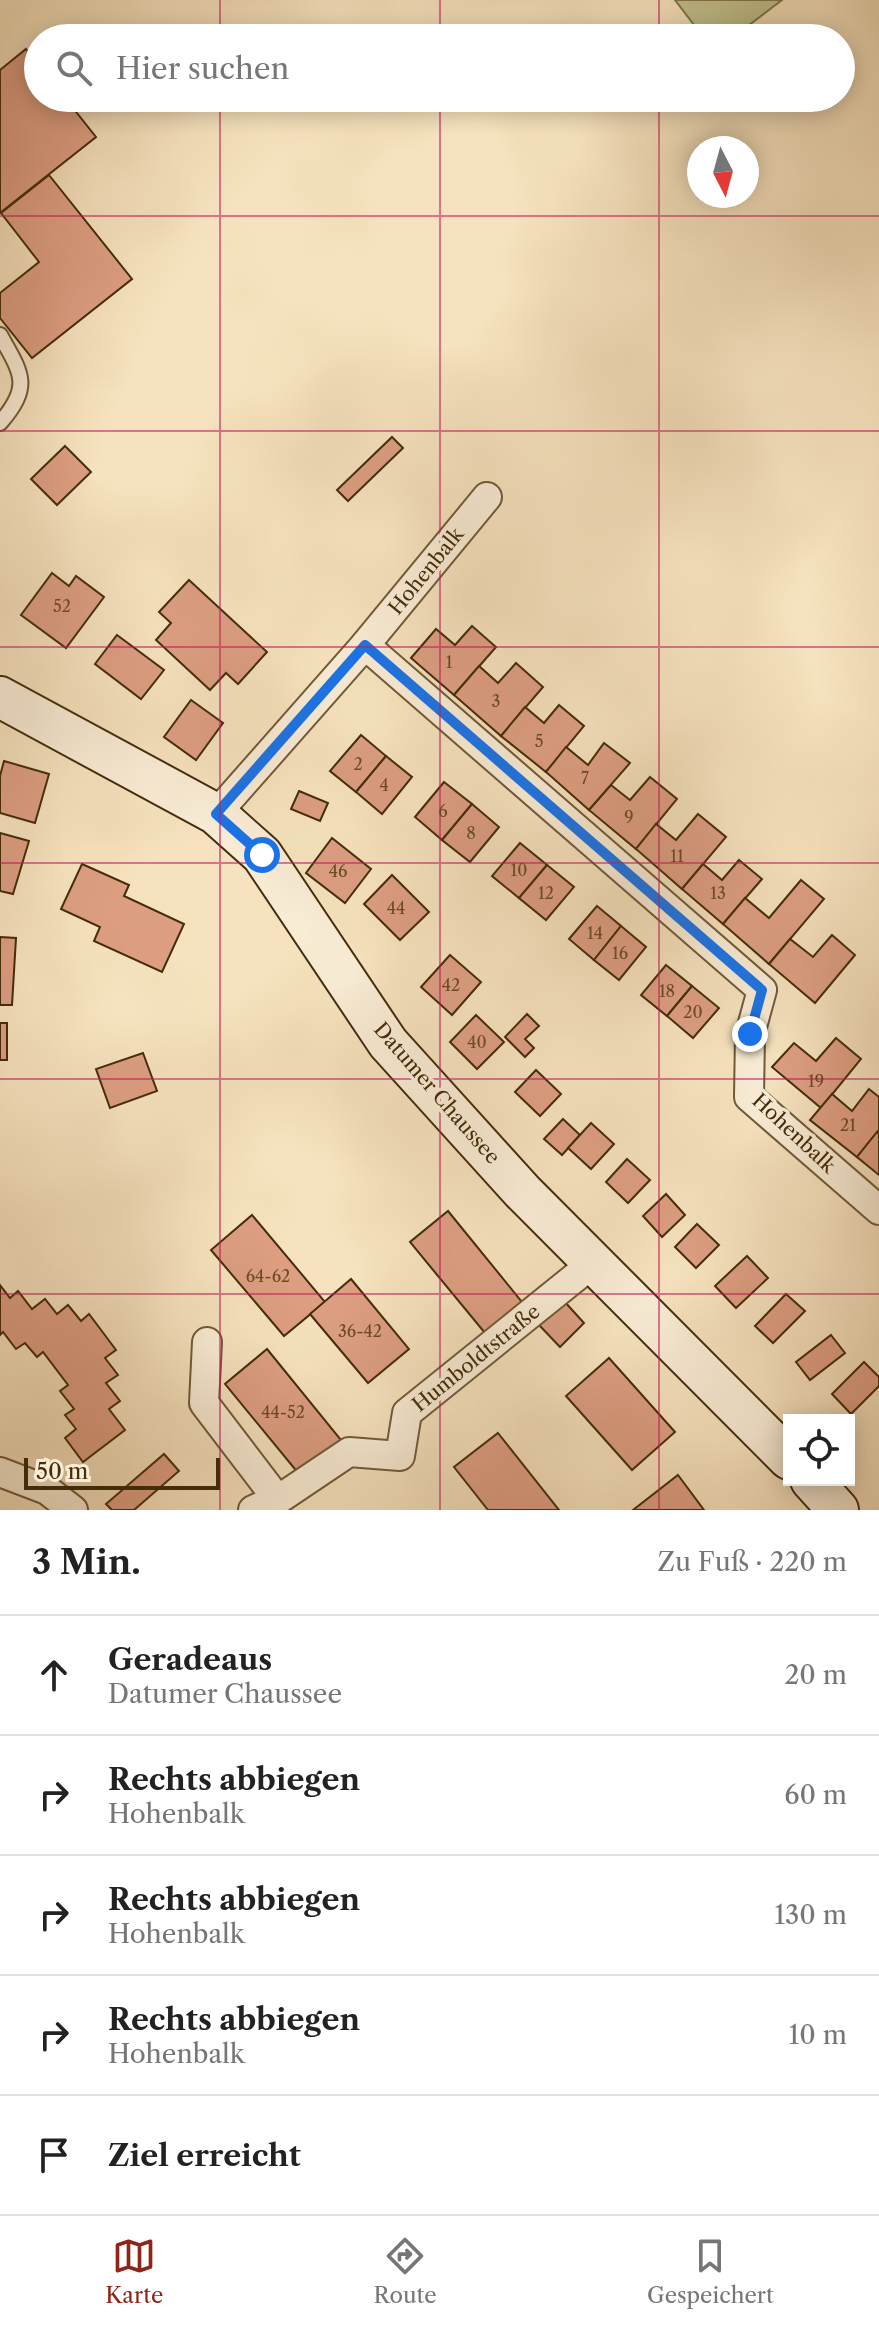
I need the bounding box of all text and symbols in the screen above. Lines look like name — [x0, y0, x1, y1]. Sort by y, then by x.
search box — [24, 24, 855, 112]
icon: search — [52, 46, 96, 90]
text: Hier suchen — [116, 50, 289, 87]
north arrow — [687, 136, 759, 208]
street label: Hohenbalk — [384, 521, 469, 619]
house number: 52 — [53, 596, 71, 616]
house number: 1 — [446, 652, 453, 672]
house number: 3 — [492, 691, 500, 711]
house number: 5 — [535, 731, 543, 751]
house number: 2 — [353, 754, 363, 774]
house number: 7 — [581, 768, 589, 788]
house number: 4 — [379, 775, 389, 795]
house number: 6 — [438, 801, 448, 821]
house number: 9 — [624, 807, 634, 827]
house number: 8 — [466, 823, 476, 843]
route start — [244, 837, 280, 873]
house number: 11 — [670, 846, 684, 866]
house number: 10 — [511, 860, 527, 880]
house number: 46 — [329, 861, 347, 881]
house number: 12 — [538, 883, 554, 903]
house number: 13 — [710, 883, 726, 903]
house number: 44 — [387, 898, 405, 918]
house number: 14 — [587, 923, 603, 943]
house number: 16 — [612, 943, 628, 963]
house number: 42 — [442, 975, 460, 995]
house number: 18 — [659, 981, 675, 1001]
house number: 20 — [683, 1002, 703, 1022]
route end — [732, 1016, 768, 1052]
street label: Datumer Chaussee — [369, 1017, 505, 1169]
house number: 40 — [467, 1032, 487, 1052]
house number: 19 — [808, 1071, 824, 1091]
street label: Hohenbalk — [747, 1088, 842, 1179]
house number: 21 — [840, 1115, 856, 1135]
house number: 64-62 — [246, 1266, 290, 1286]
street label: Humboldtstraße — [407, 1299, 545, 1417]
house number: 36-42 — [338, 1321, 382, 1341]
house number: 44-52 — [261, 1402, 305, 1422]
map controls — [783, 1414, 855, 1486]
button: locate — [783, 1414, 855, 1486]
scale bar — [24, 1454, 220, 1490]
text: 50 m — [36, 1458, 88, 1485]
text: 3 Min. — [32, 1541, 141, 1583]
text: Zu Fuß · 220 m — [658, 1546, 847, 1578]
text: Geradeaus — [108, 1641, 272, 1678]
icon: ahead — [32, 1653, 76, 1697]
text: 20 m — [784, 1659, 847, 1691]
text: Datumer Chaussee — [108, 1678, 342, 1710]
text: Rechts abbiegen — [108, 1761, 360, 1798]
icon: right — [32, 1773, 76, 1817]
text: 60 m — [784, 1779, 847, 1811]
text: Hohenbalk — [108, 1798, 245, 1830]
text: Rechts abbiegen — [108, 1881, 360, 1918]
icon: right — [32, 1893, 76, 1937]
text: 130 m — [774, 1899, 847, 1931]
text: Hohenbalk — [108, 1918, 245, 1950]
text: Rechts abbiegen — [108, 2001, 360, 2038]
icon: right — [32, 2013, 76, 2057]
text: 10 m — [788, 2019, 847, 2051]
text: Hohenbalk — [108, 2038, 245, 2070]
icon: arrive — [32, 2133, 76, 2177]
text: Ziel erreicht — [108, 2137, 301, 2174]
tab: Karte — [105, 2234, 163, 2309]
tab: Route — [374, 2234, 437, 2309]
tab: Gespeichert — [647, 2234, 774, 2309]

